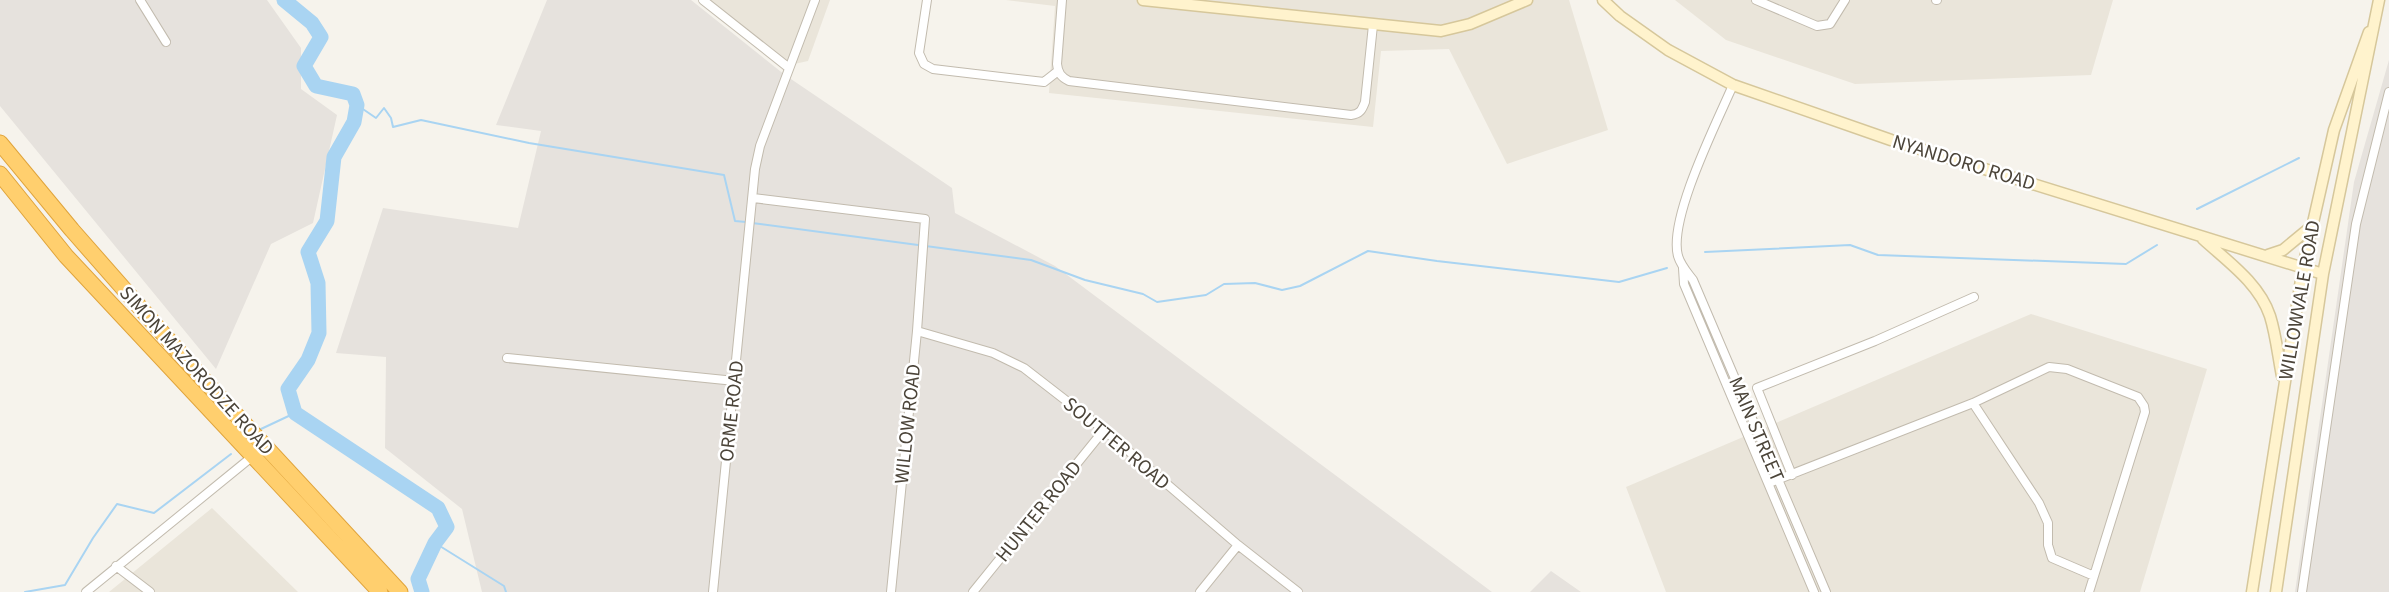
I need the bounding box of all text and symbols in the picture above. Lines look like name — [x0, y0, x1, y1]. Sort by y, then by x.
street label: NYANDORO ROAD — [1889, 128, 2039, 198]
street label: WILLOWVALE ROAD — [2272, 218, 2328, 382]
street label: SIMON MAZORODZE ROAD — [113, 280, 280, 461]
street label: ORME ROAD — [713, 359, 751, 463]
street label: WILLOW ROAD — [888, 363, 928, 485]
street label: MAIN STREET — [1721, 372, 1791, 487]
street label: SOUTTER ROAD — [1057, 391, 1176, 497]
street label: HUNTER ROAD — [989, 455, 1088, 568]

